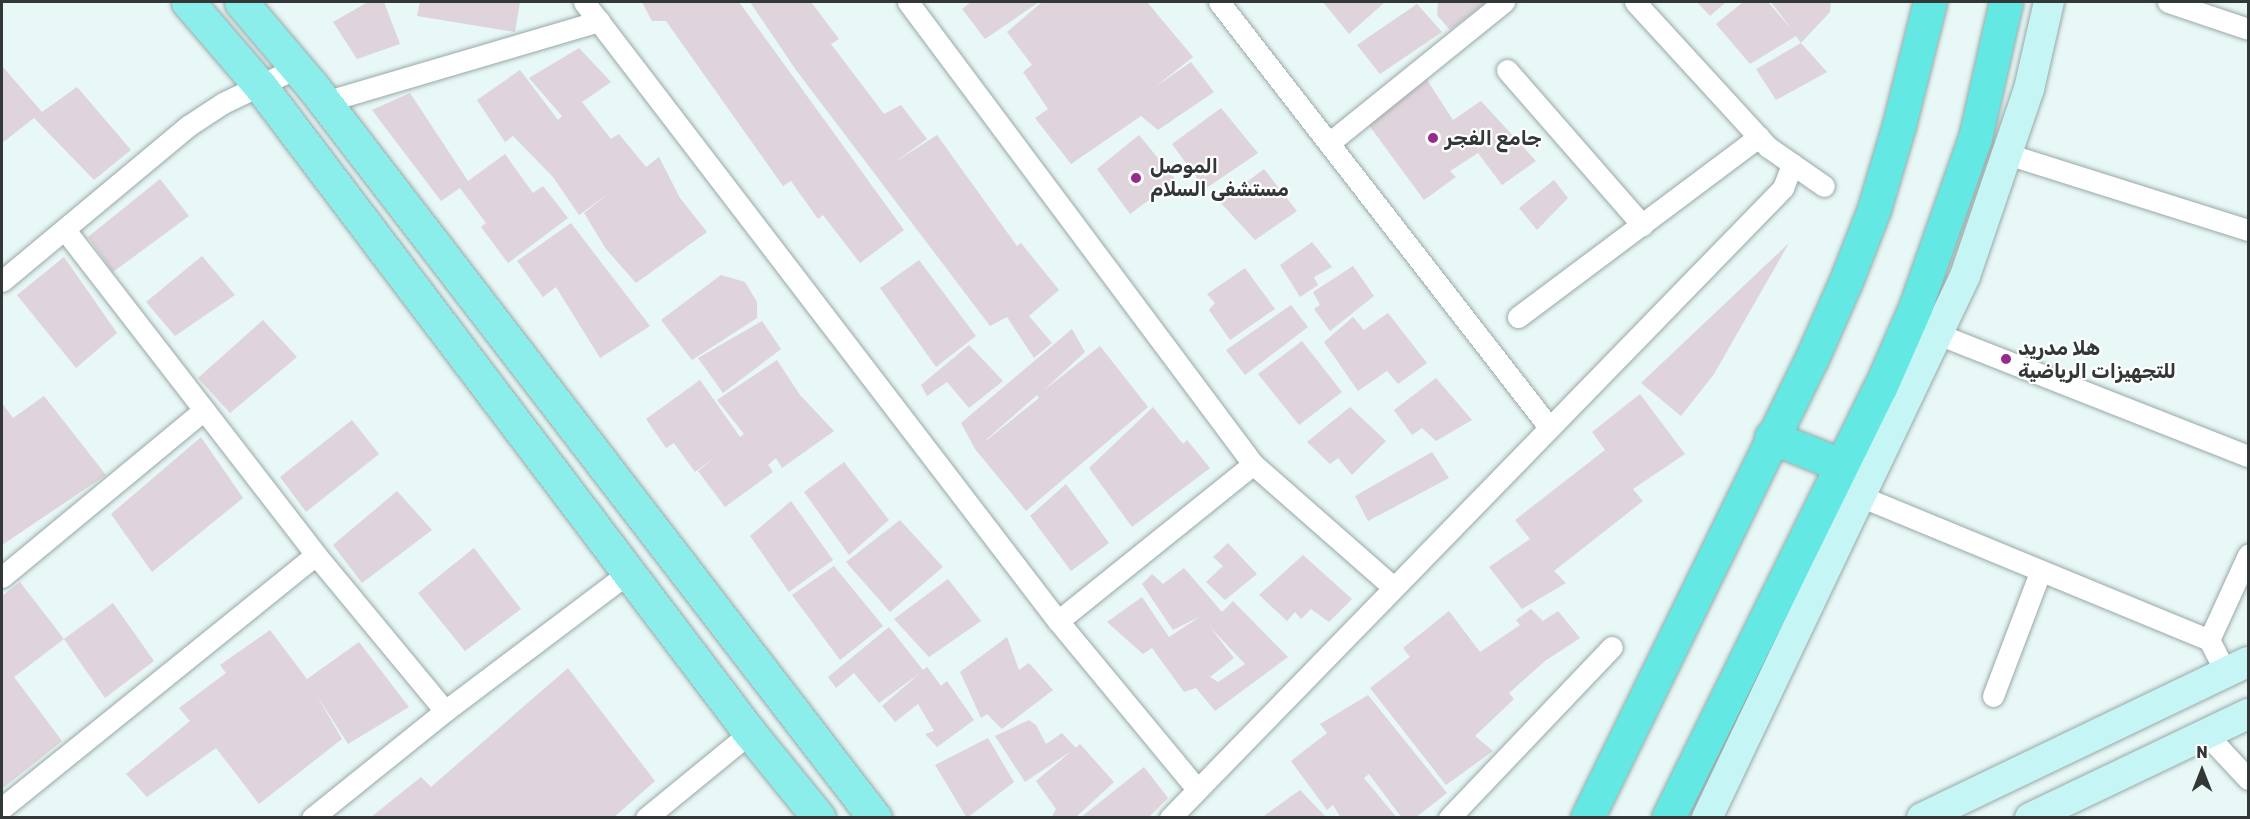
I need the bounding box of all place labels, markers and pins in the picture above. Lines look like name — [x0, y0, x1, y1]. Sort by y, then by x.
place label: جامع الفجر — [1445, 126, 1542, 150]
marker: جامع الفجر — [1426, 131, 1440, 145]
place label: الموصل مستشفى السلام — [1150, 154, 1289, 201]
marker: الموصل مستشفى السلام — [1127, 169, 1145, 187]
place label: هلا مدريد للتجهيزات الرياضية — [2018, 336, 2176, 383]
marker: هلا مدريد للتجهيزات الرياضية — [1999, 352, 2013, 366]

